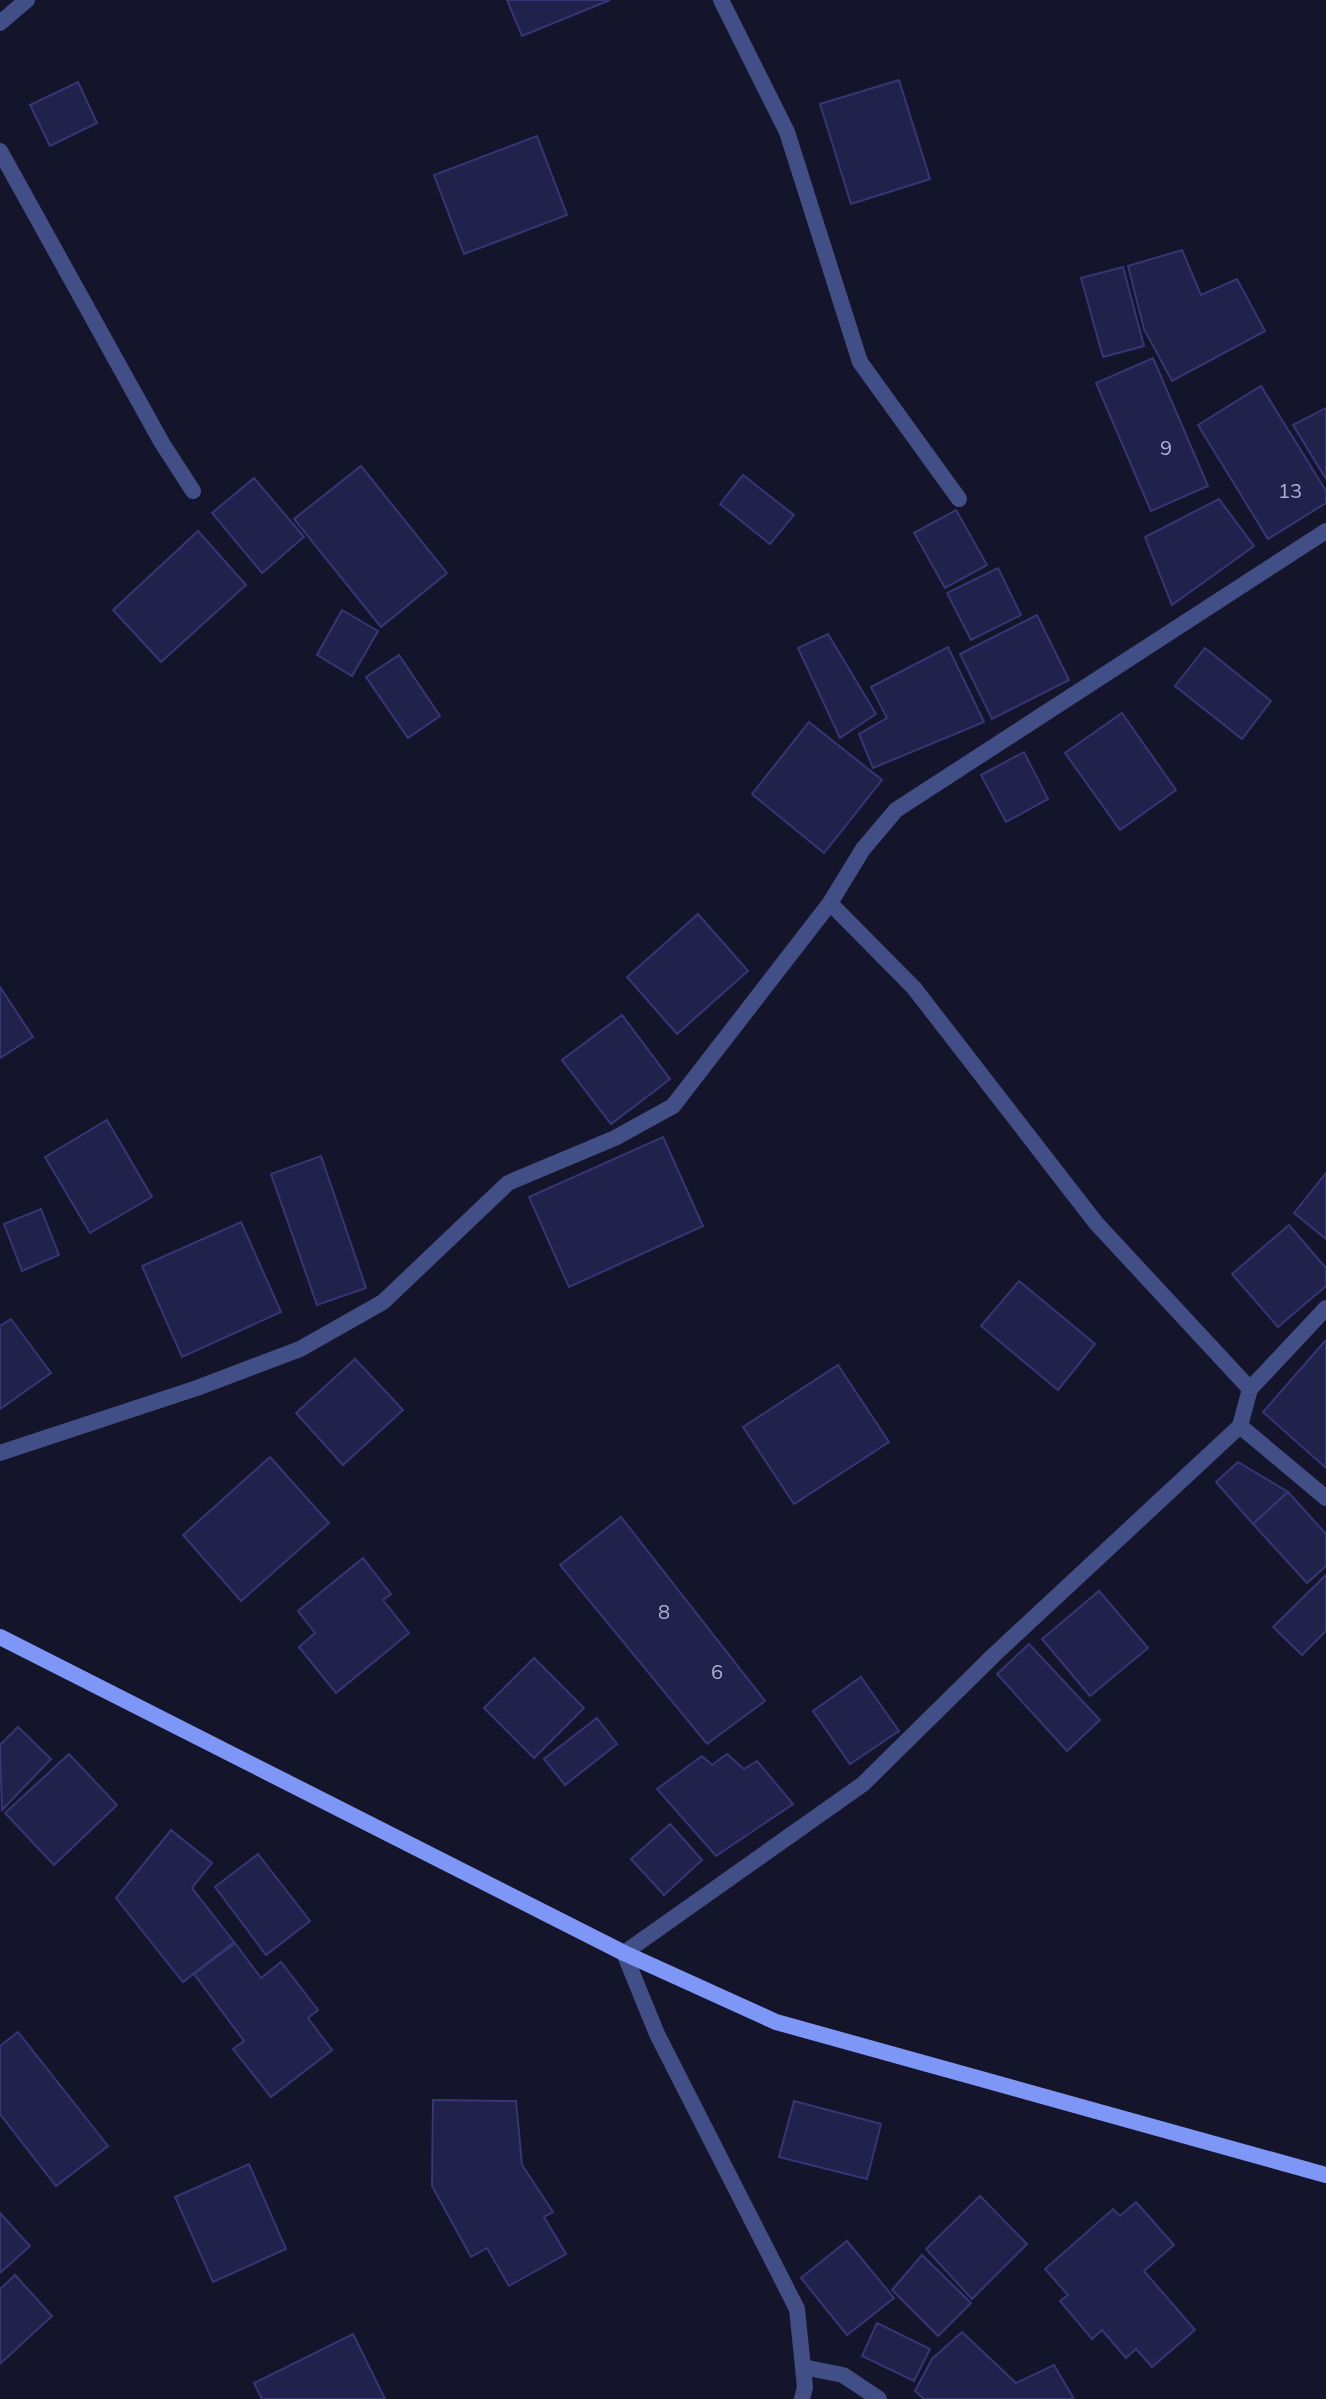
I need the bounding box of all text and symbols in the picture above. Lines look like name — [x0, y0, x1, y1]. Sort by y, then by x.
house number: 9 — [1160, 435, 1172, 460]
house number: 13 — [1278, 478, 1302, 503]
house number: 8 — [658, 1599, 670, 1624]
house number: 6 — [711, 1659, 723, 1684]

